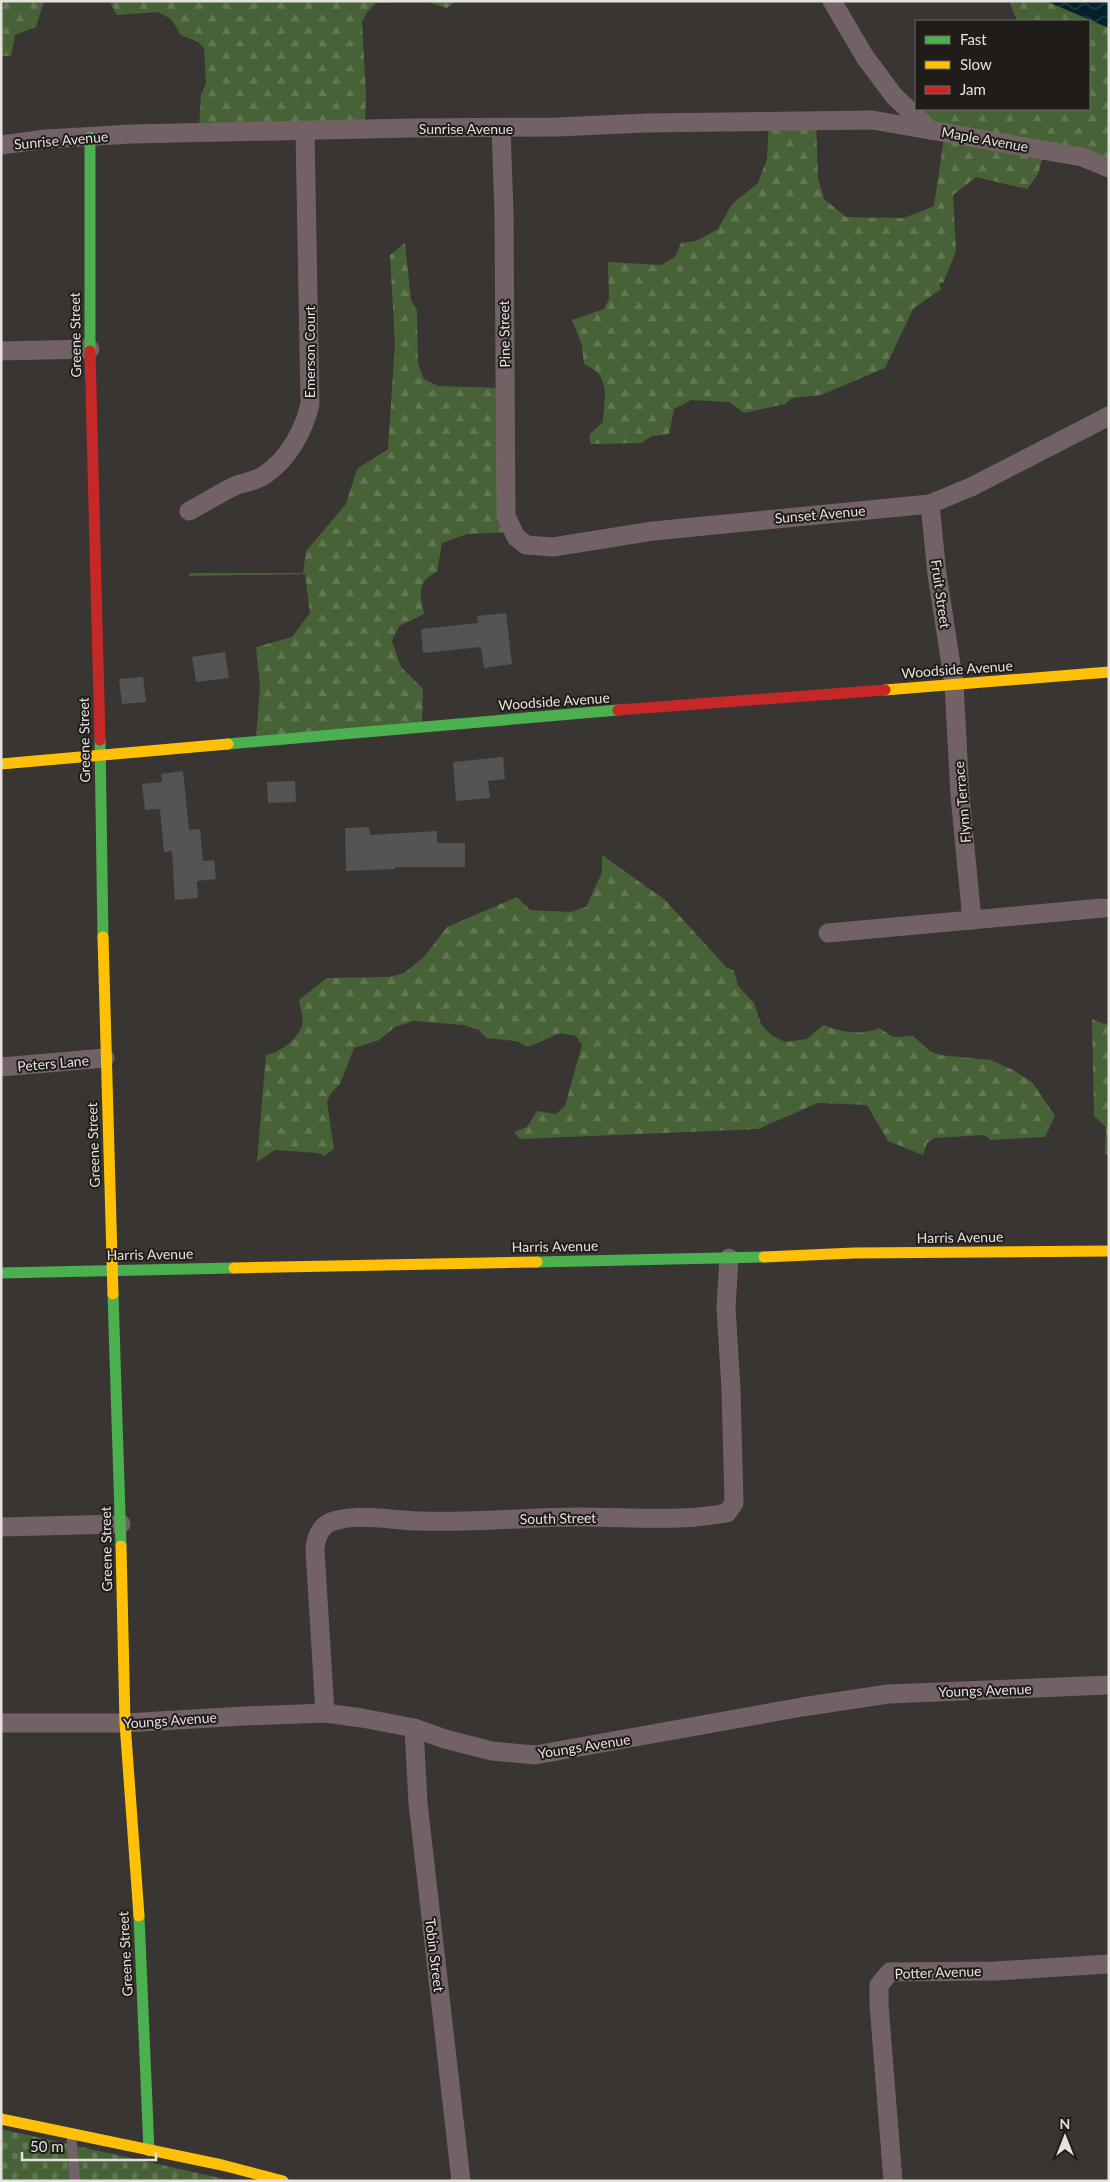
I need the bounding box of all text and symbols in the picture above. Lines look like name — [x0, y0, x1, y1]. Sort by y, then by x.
legend — [915, 20, 1090, 110]
text: Fast — [960, 30, 987, 48]
text: Slow — [960, 55, 992, 73]
text: Jam — [960, 80, 986, 98]
street label: Sunrise Avenue — [419, 120, 513, 137]
street label: Maple Avenue — [940, 123, 1030, 155]
street label: Sunrise Avenue — [13, 127, 109, 153]
street label: Greene Street — [66, 292, 84, 378]
street label: Pine Street — [495, 300, 513, 368]
street label: Emerson Court — [301, 306, 318, 398]
street label: Sunset Avenue — [774, 502, 866, 526]
street label: Fruit Street — [928, 559, 954, 629]
street label: Woodside Avenue — [901, 657, 1013, 681]
street label: Woodside Avenue — [498, 689, 610, 713]
street label: Greene Street — [75, 697, 93, 783]
street label: Flynn Terrace — [950, 760, 974, 844]
street label: Peters Lane — [16, 1051, 90, 1075]
street label: Greene Street — [83, 1102, 103, 1188]
street label: Harris Avenue — [917, 1228, 1003, 1246]
street label: Harris Avenue — [512, 1237, 598, 1255]
street label: Harris Avenue — [107, 1245, 193, 1263]
street label: Greene Street — [97, 1506, 115, 1592]
street label: South Street — [520, 1509, 596, 1527]
street label: Youngs Avenue — [938, 1680, 1032, 1700]
street label: Youngs Avenue — [123, 1708, 217, 1732]
street label: Youngs Avenue — [536, 1730, 632, 1762]
street label: Greene Street — [114, 1911, 136, 1997]
street label: Tobin Street — [422, 1917, 448, 1993]
street label: Potter Avenue — [894, 1962, 982, 1982]
north arrow — [1040, 2112, 1090, 2162]
text: N — [1060, 2115, 1070, 2132]
scale bar — [22, 2130, 156, 2162]
text: 50 m — [30, 2137, 64, 2155]

